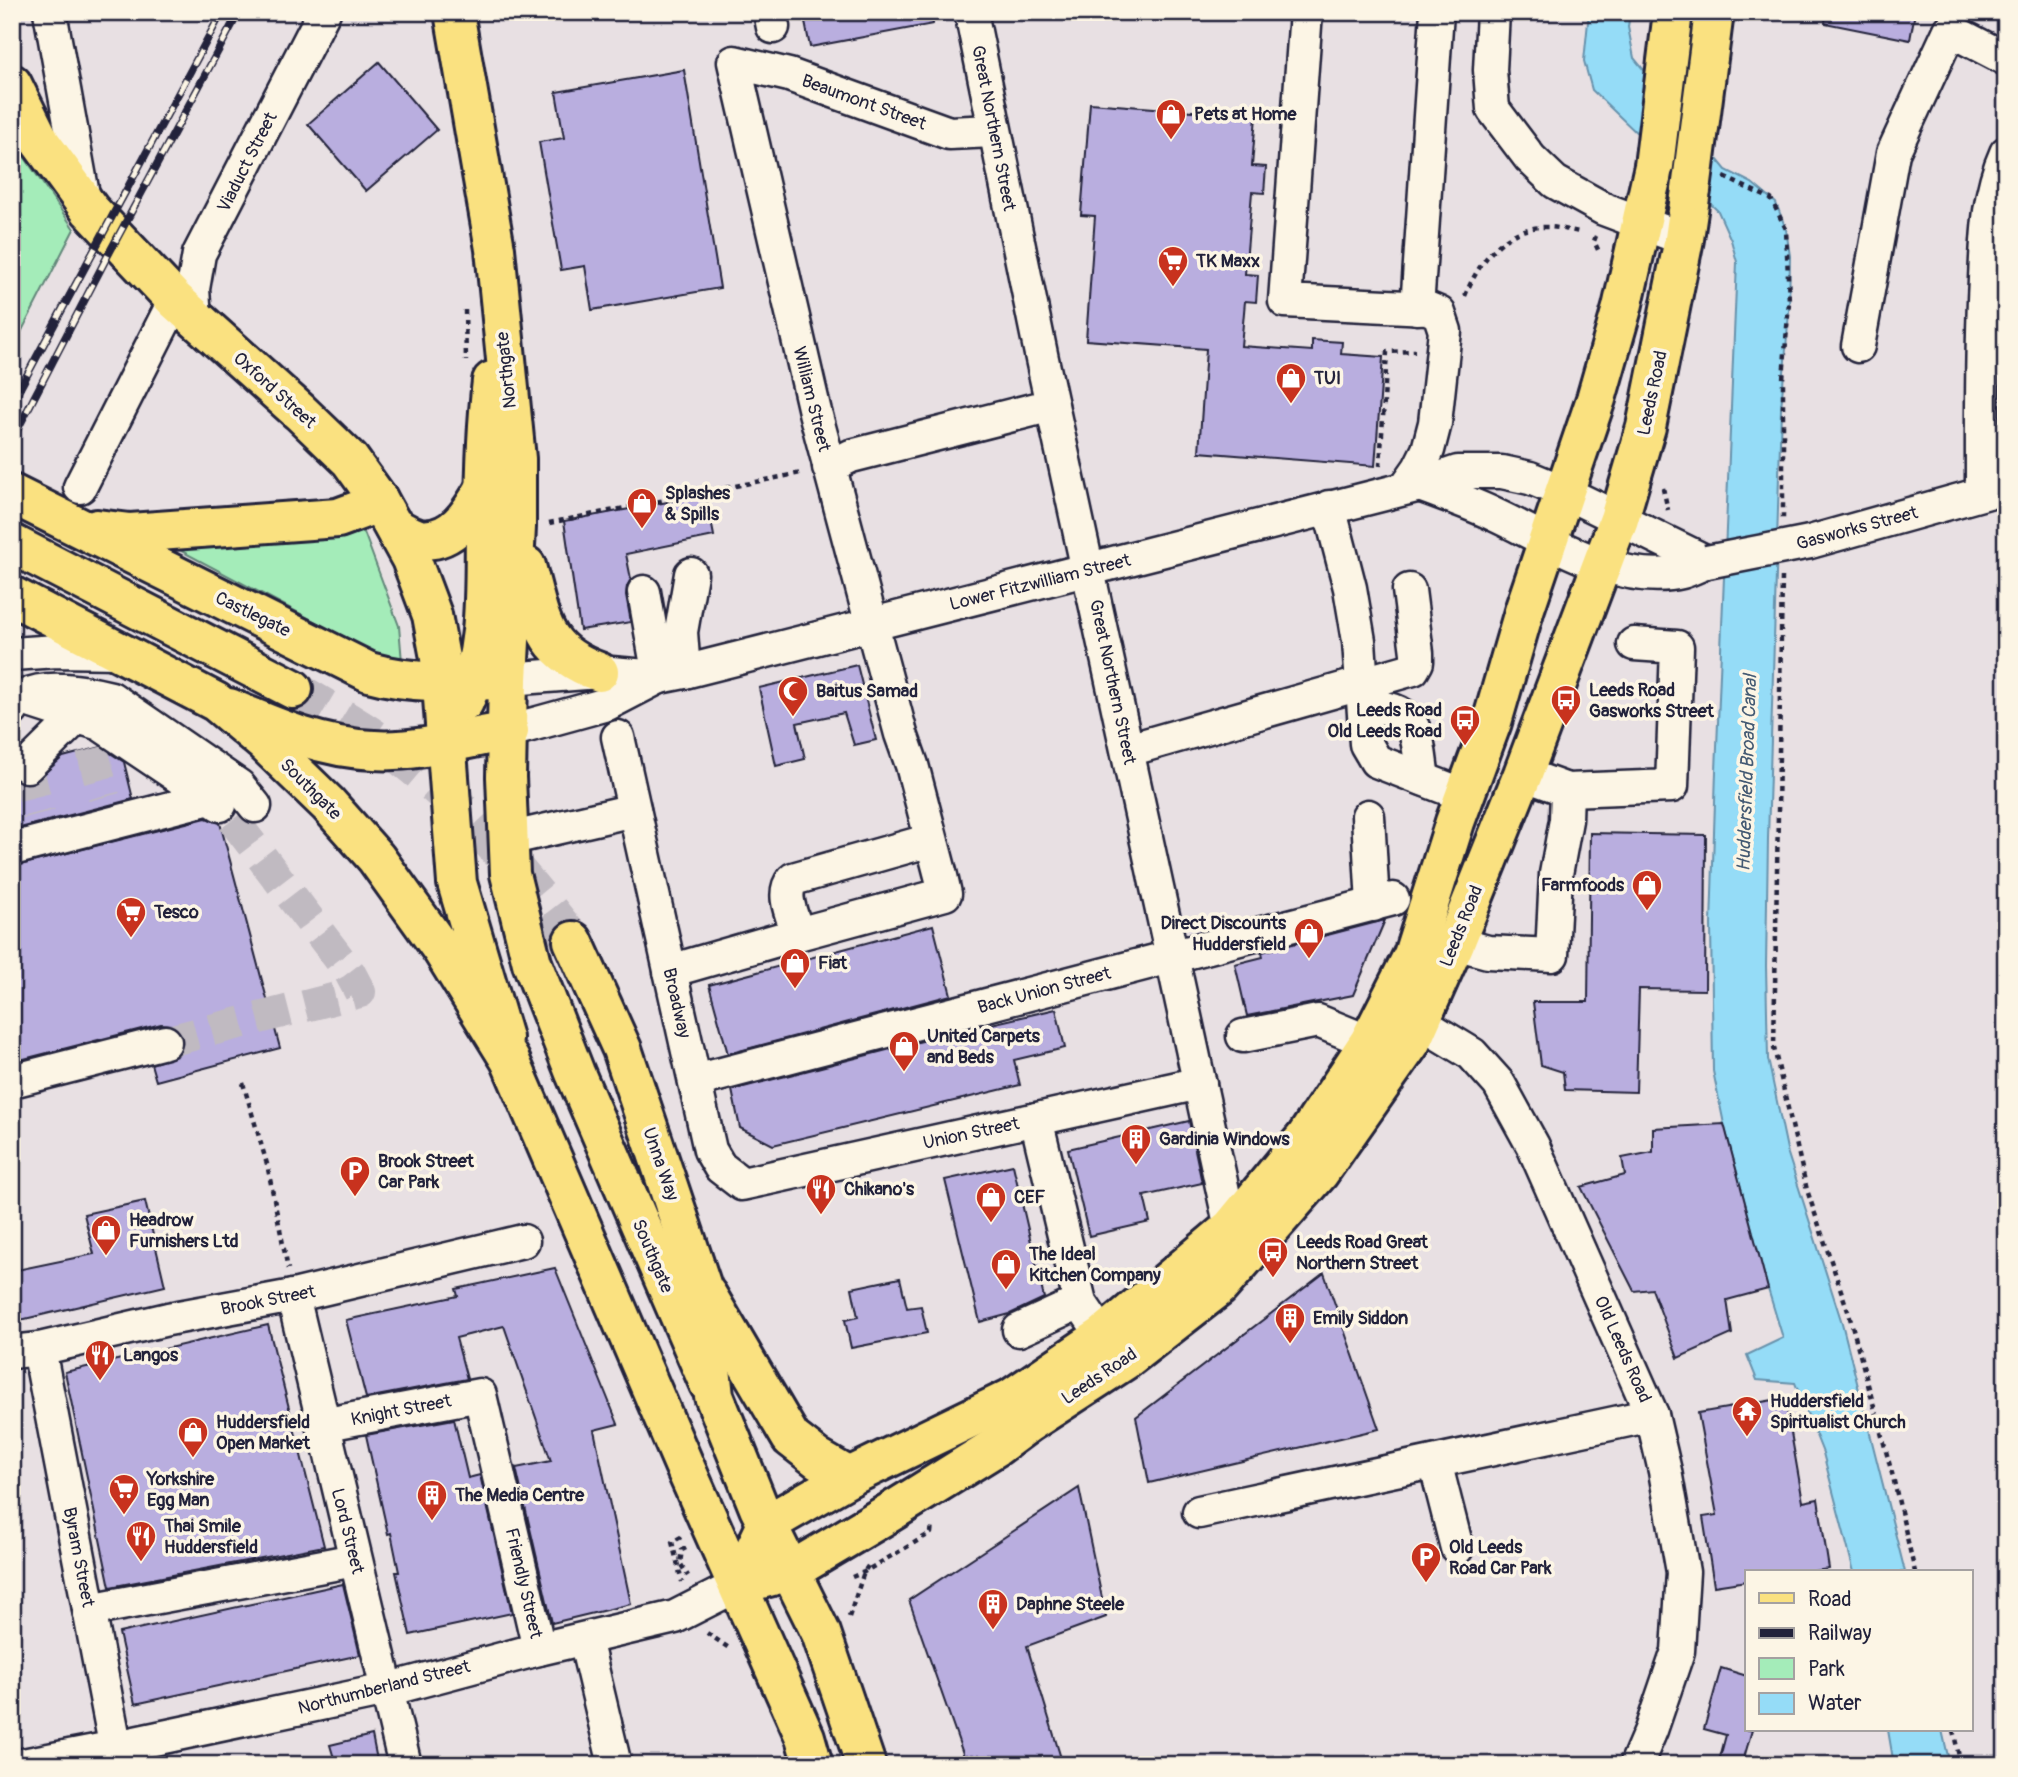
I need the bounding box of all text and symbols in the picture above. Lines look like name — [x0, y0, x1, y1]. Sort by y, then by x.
street label: Great Northern Street — [966, 43, 1021, 213]
street label: Beaumont Street — [798, 69, 930, 136]
shop icon: Pets at Home — [1154, 97, 1188, 141]
place label: Pets at Home — [1194, 103, 1298, 126]
street label: Viaduct Street — [212, 108, 283, 216]
supermarket icon: TK Maxx — [1156, 244, 1190, 288]
place label: TK Maxx — [1195, 250, 1260, 273]
street label: Northgate — [491, 330, 522, 409]
street label: William Street — [787, 344, 836, 455]
street label: Oxford Street — [228, 347, 322, 434]
street label: Leeds Road — [1632, 349, 1673, 438]
shop icon: TUI — [1274, 361, 1308, 405]
place label: TUI — [1313, 367, 1341, 390]
place label: Splashes & Spills — [665, 482, 731, 526]
shop icon: Splashes & Spills — [625, 486, 659, 530]
street label: Gasworks Street — [1794, 501, 1921, 556]
street label: Lower Fitzwilliam Street — [947, 549, 1134, 616]
street label: Castlegate — [211, 586, 294, 643]
street label: Great Northern Street — [1084, 598, 1141, 767]
water label: Huddersfield Broad Canal — [1732, 672, 1763, 872]
mosque icon: Baitus Samad — [776, 674, 810, 718]
place label: Leeds Road Gasworks Street — [1589, 679, 1715, 723]
place label: Baitus Samad — [816, 680, 918, 703]
bus stop icon: Leeds Road Gasworks Street — [1549, 683, 1583, 727]
place label: Leeds Road Old Leeds Road — [1328, 699, 1442, 743]
bus stop icon: Leeds Road Old Leeds Road — [1448, 703, 1482, 747]
street label: Southgate — [275, 754, 346, 825]
shop icon: Farmfoods — [1630, 868, 1664, 912]
place label: Farmfoods — [1541, 874, 1625, 897]
street label: Leeds Road — [1435, 882, 1488, 970]
supermarket icon: Tesco — [114, 895, 148, 939]
place label: Tesco — [153, 901, 199, 924]
place label: Direct Discounts Huddersfield — [1161, 912, 1287, 956]
shop icon: Direct Discounts Huddersfield — [1292, 916, 1326, 960]
shop icon: Fiat — [778, 946, 812, 990]
place label: Fiat — [818, 952, 848, 975]
street label: Back Union Street — [975, 961, 1114, 1019]
street label: Broadway — [657, 966, 696, 1041]
place label: United Carpets and Beds — [927, 1025, 1041, 1069]
shop icon: United Carpets and Beds — [887, 1029, 921, 1073]
street label: Union Street — [921, 1112, 1022, 1155]
building icon: Gardinia Windows — [1119, 1122, 1153, 1166]
street label: Unna Way — [637, 1124, 684, 1204]
place label: Gardinia Windows — [1159, 1128, 1291, 1151]
place label: Brook Street Car Park — [378, 1150, 475, 1194]
parking icon: Brook Street Car Park — [338, 1154, 372, 1198]
restaurant icon: Chikano's — [804, 1172, 838, 1216]
place label: Chikano's — [844, 1178, 915, 1201]
shop icon: CEF — [974, 1180, 1008, 1224]
place label: CEF — [1014, 1186, 1045, 1209]
place label: Headrow Furnishers Ltd — [129, 1209, 239, 1253]
shop icon: Headrow Furnishers Ltd — [89, 1213, 123, 1257]
street label: Southgate — [627, 1216, 678, 1297]
place label: Leeds Road Great Northern Street — [1296, 1231, 1429, 1275]
bus stop icon: Leeds Road Great Northern Street — [1256, 1235, 1290, 1279]
place label: The Ideal Kitchen Company — [1028, 1243, 1161, 1287]
shop icon: The Ideal Kitchen Company — [989, 1247, 1023, 1291]
street label: Brook Street — [219, 1280, 318, 1321]
street label: Old Leeds Road — [1589, 1292, 1656, 1406]
building icon: Emily Siddon — [1273, 1301, 1307, 1345]
place label: Emily Siddon — [1313, 1307, 1408, 1330]
restaurant icon: Langos — [83, 1338, 117, 1382]
street label: Leeds Road — [1057, 1343, 1141, 1410]
place label: Langos — [123, 1344, 179, 1367]
street label: Knight Street — [349, 1389, 454, 1432]
place label: Huddersfield Spiritualist Church — [1770, 1390, 1906, 1434]
temple icon: Huddersfield Spiritualist Church — [1730, 1394, 1764, 1438]
place label: Huddersfield Open Market — [216, 1411, 311, 1455]
shop icon: Huddersfield Open Market — [176, 1415, 210, 1459]
place label: Yorkshire Egg Man — [146, 1468, 215, 1512]
supermarket icon: Yorkshire Egg Man — [107, 1472, 141, 1516]
building icon: The Media Centre — [415, 1478, 449, 1522]
place label: The Media Centre — [454, 1484, 585, 1507]
street label: Lord Street — [326, 1486, 369, 1577]
street label: Byram Street — [58, 1505, 100, 1610]
place label: Thai Smile Huddersfield — [163, 1515, 258, 1559]
restaurant icon: Thai Smile Huddersfield — [124, 1519, 158, 1563]
street label: Friendly Street — [500, 1526, 548, 1641]
place label: Old Leeds Road Car Park — [1449, 1536, 1552, 1580]
parking icon: Old Leeds Road Car Park — [1409, 1540, 1443, 1584]
legend — [1745, 1570, 1972, 1732]
text: Road — [1808, 1586, 1852, 1613]
building icon: Daphne Steele — [976, 1587, 1010, 1631]
place label: Daphne Steele — [1016, 1593, 1125, 1616]
text: Railway — [1808, 1620, 1872, 1647]
street label: Northumberland Street — [296, 1655, 473, 1720]
text: Park — [1808, 1656, 1845, 1683]
text: Water — [1808, 1690, 1862, 1717]

